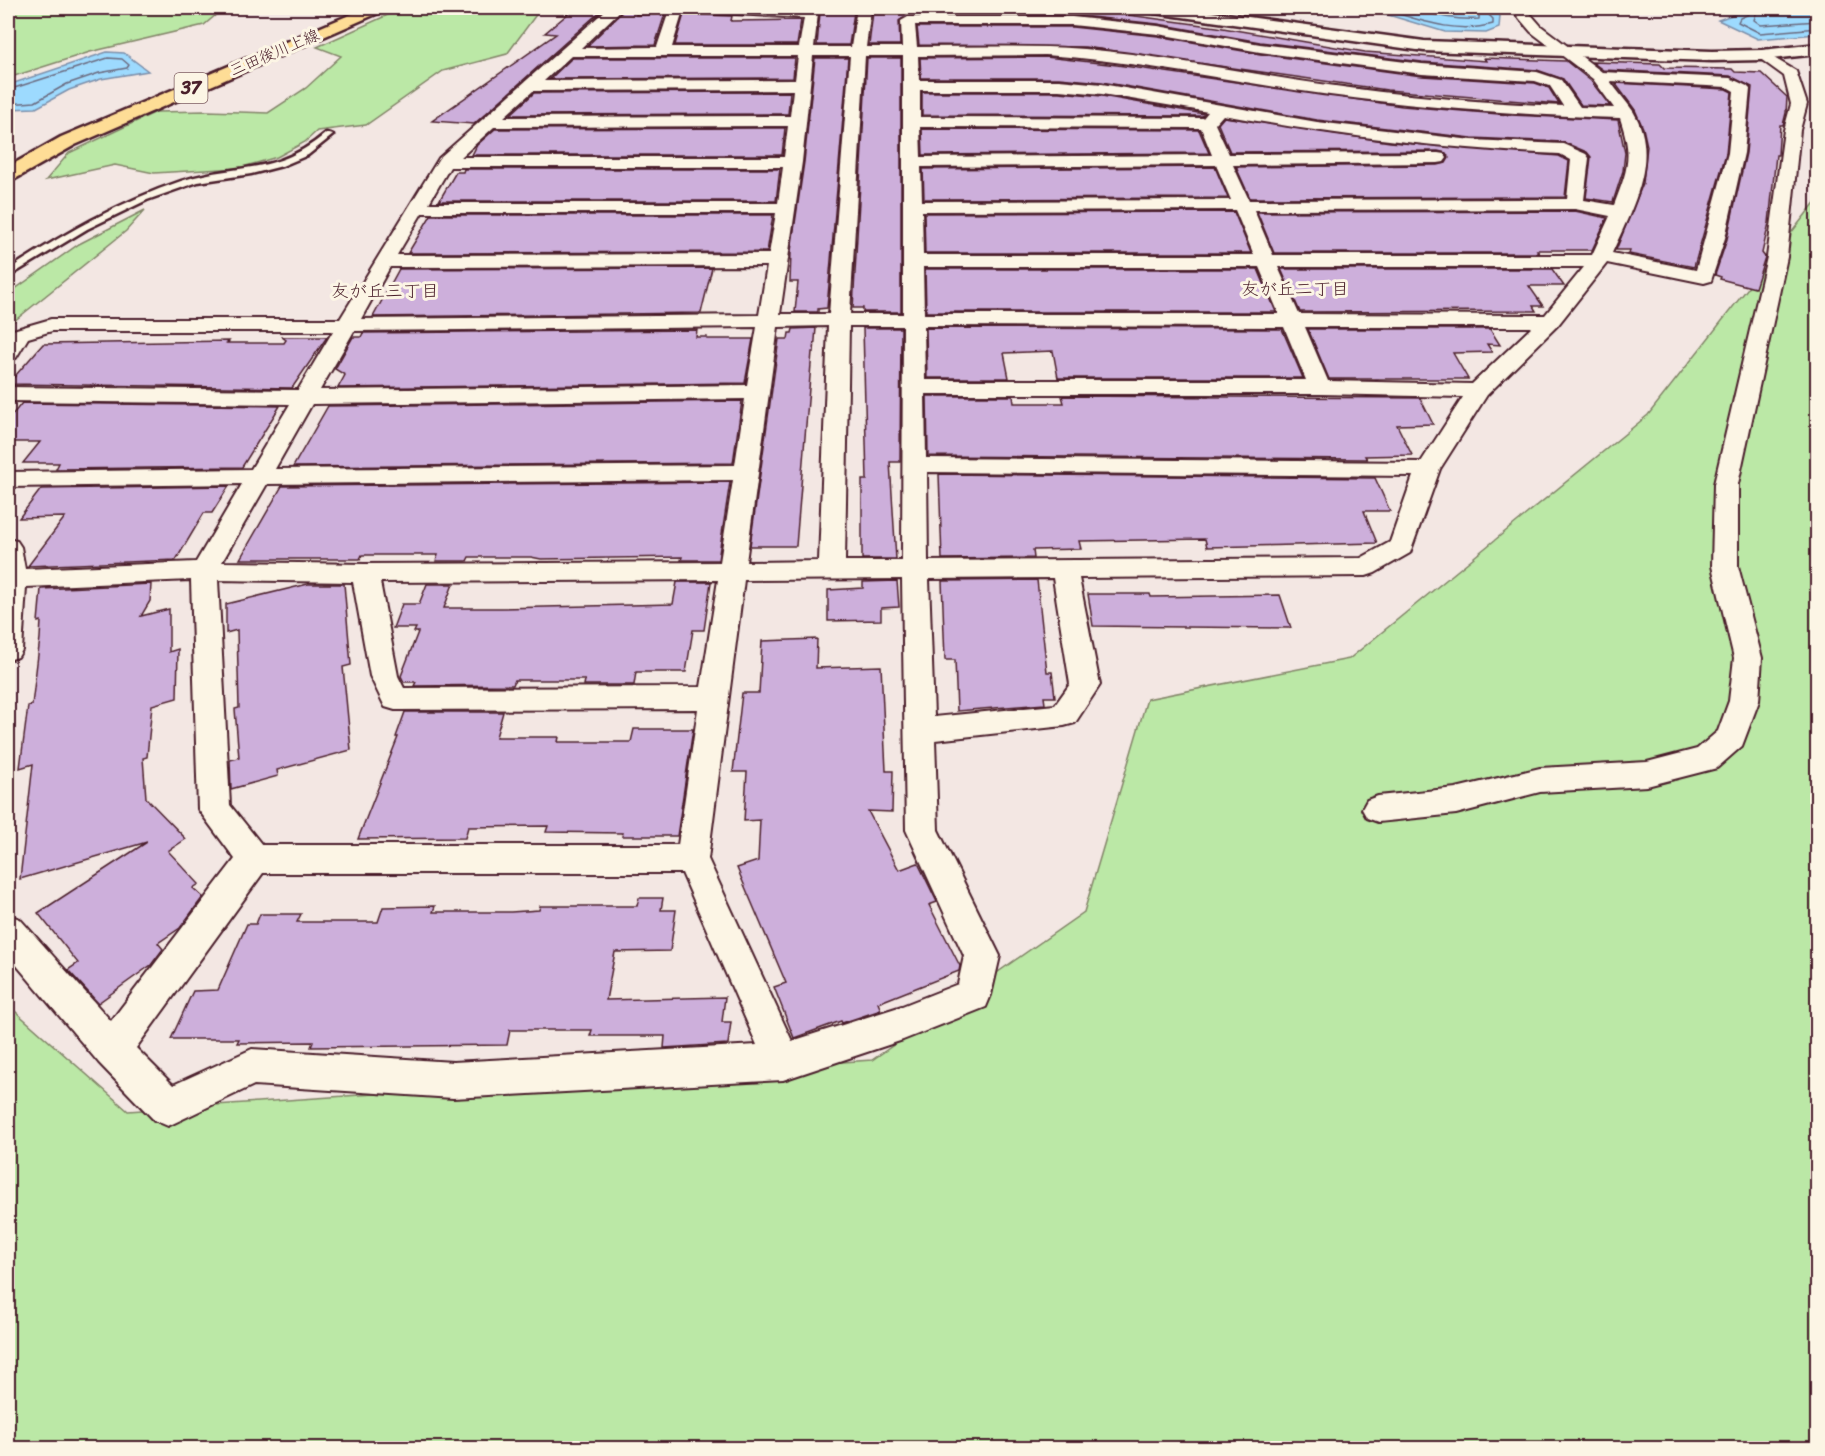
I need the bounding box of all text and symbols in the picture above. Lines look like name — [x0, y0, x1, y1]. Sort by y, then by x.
street label: 三田後川上線 — [224, 20, 324, 85]
road number: 37 — [174, 73, 207, 103]
district label: 友が丘二丁目 — [1241, 273, 1349, 305]
district label: 友が丘三丁目 — [331, 275, 439, 307]

